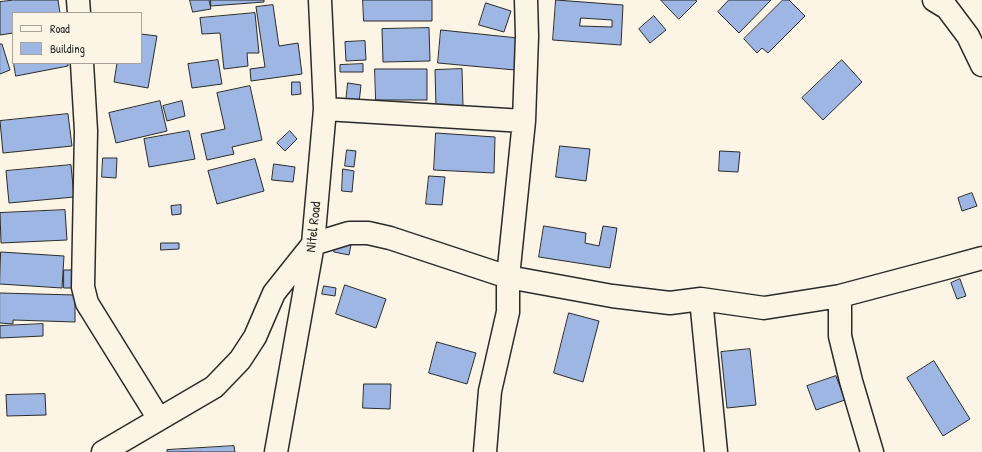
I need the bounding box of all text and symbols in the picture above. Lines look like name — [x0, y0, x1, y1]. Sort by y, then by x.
legend — [12, 12, 142, 64]
text: Road — [50, 20, 70, 37]
text: Building — [50, 40, 85, 57]
street label: Nitel Road — [303, 201, 325, 253]

